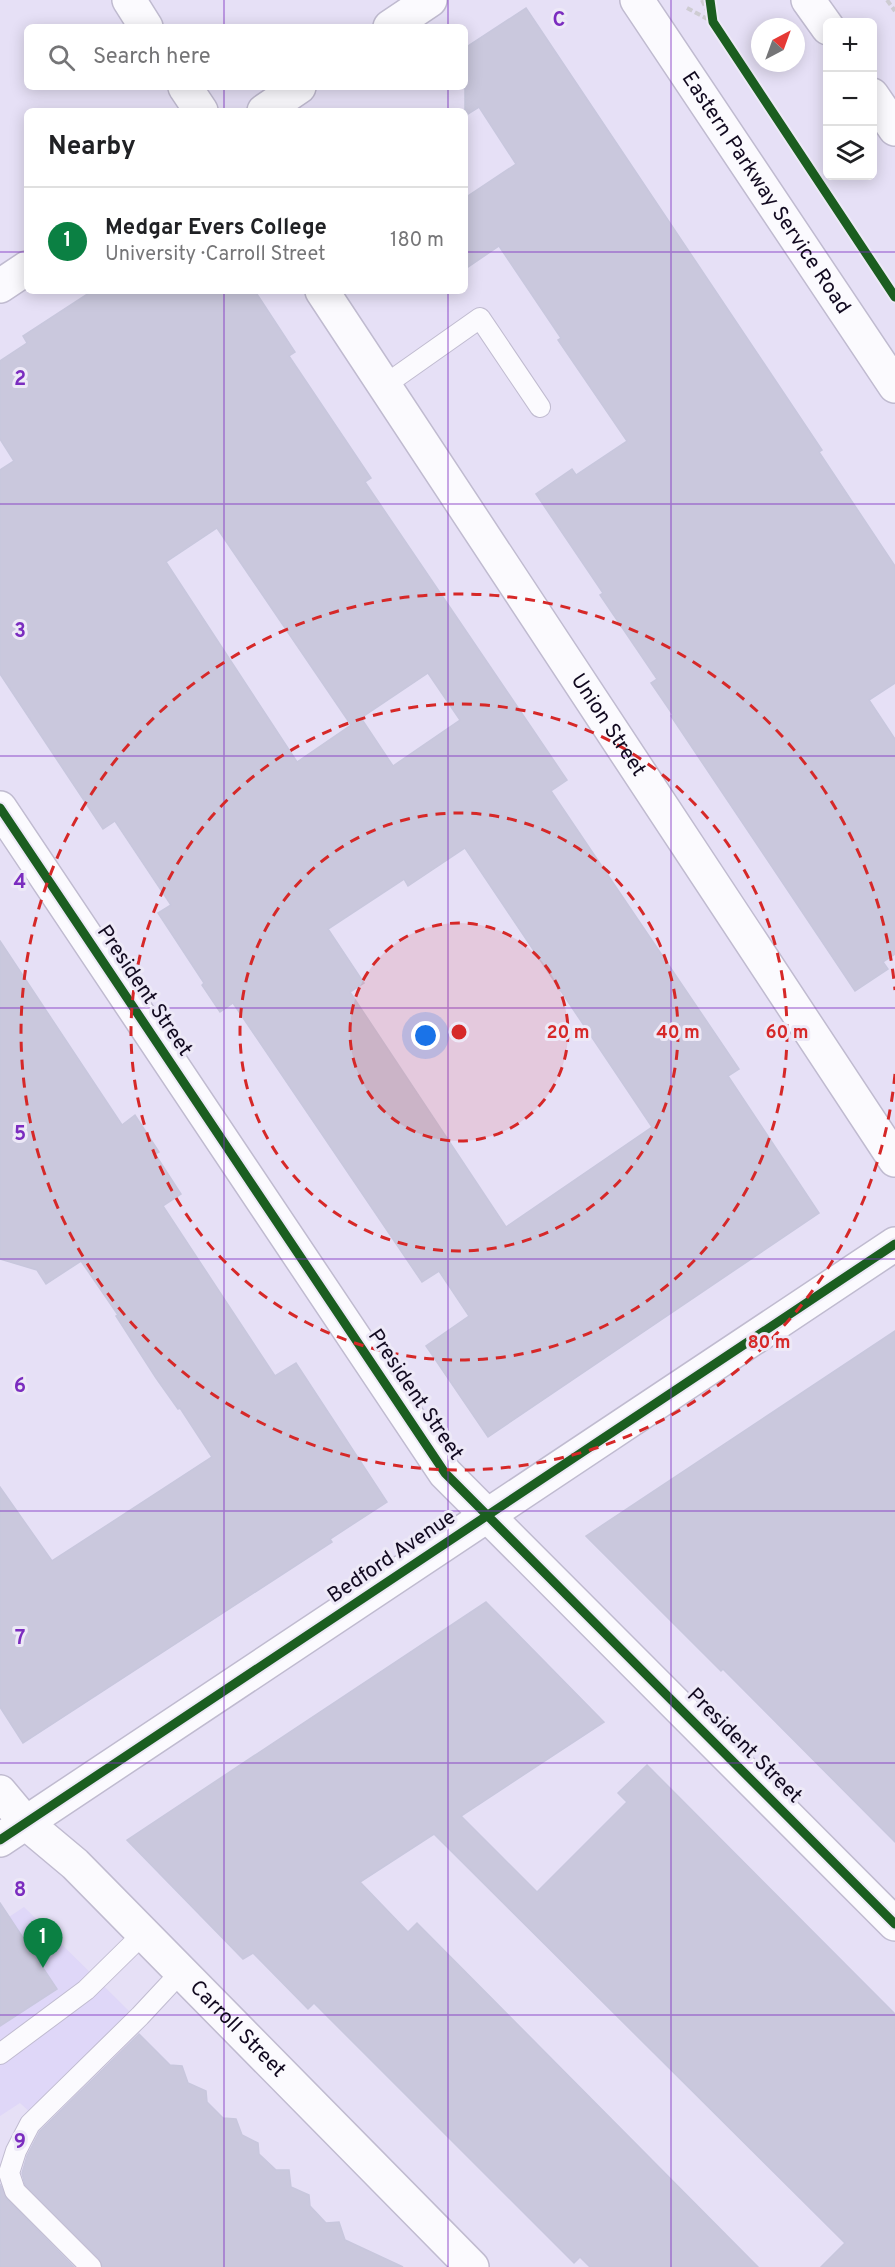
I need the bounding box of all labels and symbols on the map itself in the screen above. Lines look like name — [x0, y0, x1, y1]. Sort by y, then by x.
text: C — [553, 8, 565, 34]
north arrow — [751, 18, 805, 72]
street label: Eastern Parkway Service Road — [675, 67, 857, 319]
text: 2 — [14, 367, 26, 393]
text: 3 — [14, 619, 26, 645]
street label: Union Street — [565, 668, 652, 782]
text: 4 — [14, 870, 26, 896]
street label: President Street — [90, 920, 198, 1062]
your location — [411, 1021, 440, 1050]
centre of rings — [449, 1022, 469, 1042]
text: 20 m — [546, 1022, 590, 1045]
text: 40 m — [656, 1022, 700, 1045]
text: 60 m — [765, 1022, 809, 1045]
text: 5 — [14, 1122, 26, 1148]
street label: President Street — [361, 1324, 469, 1466]
text: 80 m — [747, 1332, 791, 1355]
text: 6 — [14, 1374, 26, 1400]
street label: Bedford Avenue — [323, 1504, 461, 1610]
text: 7 — [15, 1626, 25, 1652]
street label: President Street — [680, 1682, 808, 1810]
text: 8 — [14, 1878, 26, 1904]
pin: 1 — [24, 1918, 63, 1968]
street label: Carroll Street — [184, 1975, 291, 2083]
text: 9 — [14, 2130, 26, 2156]

